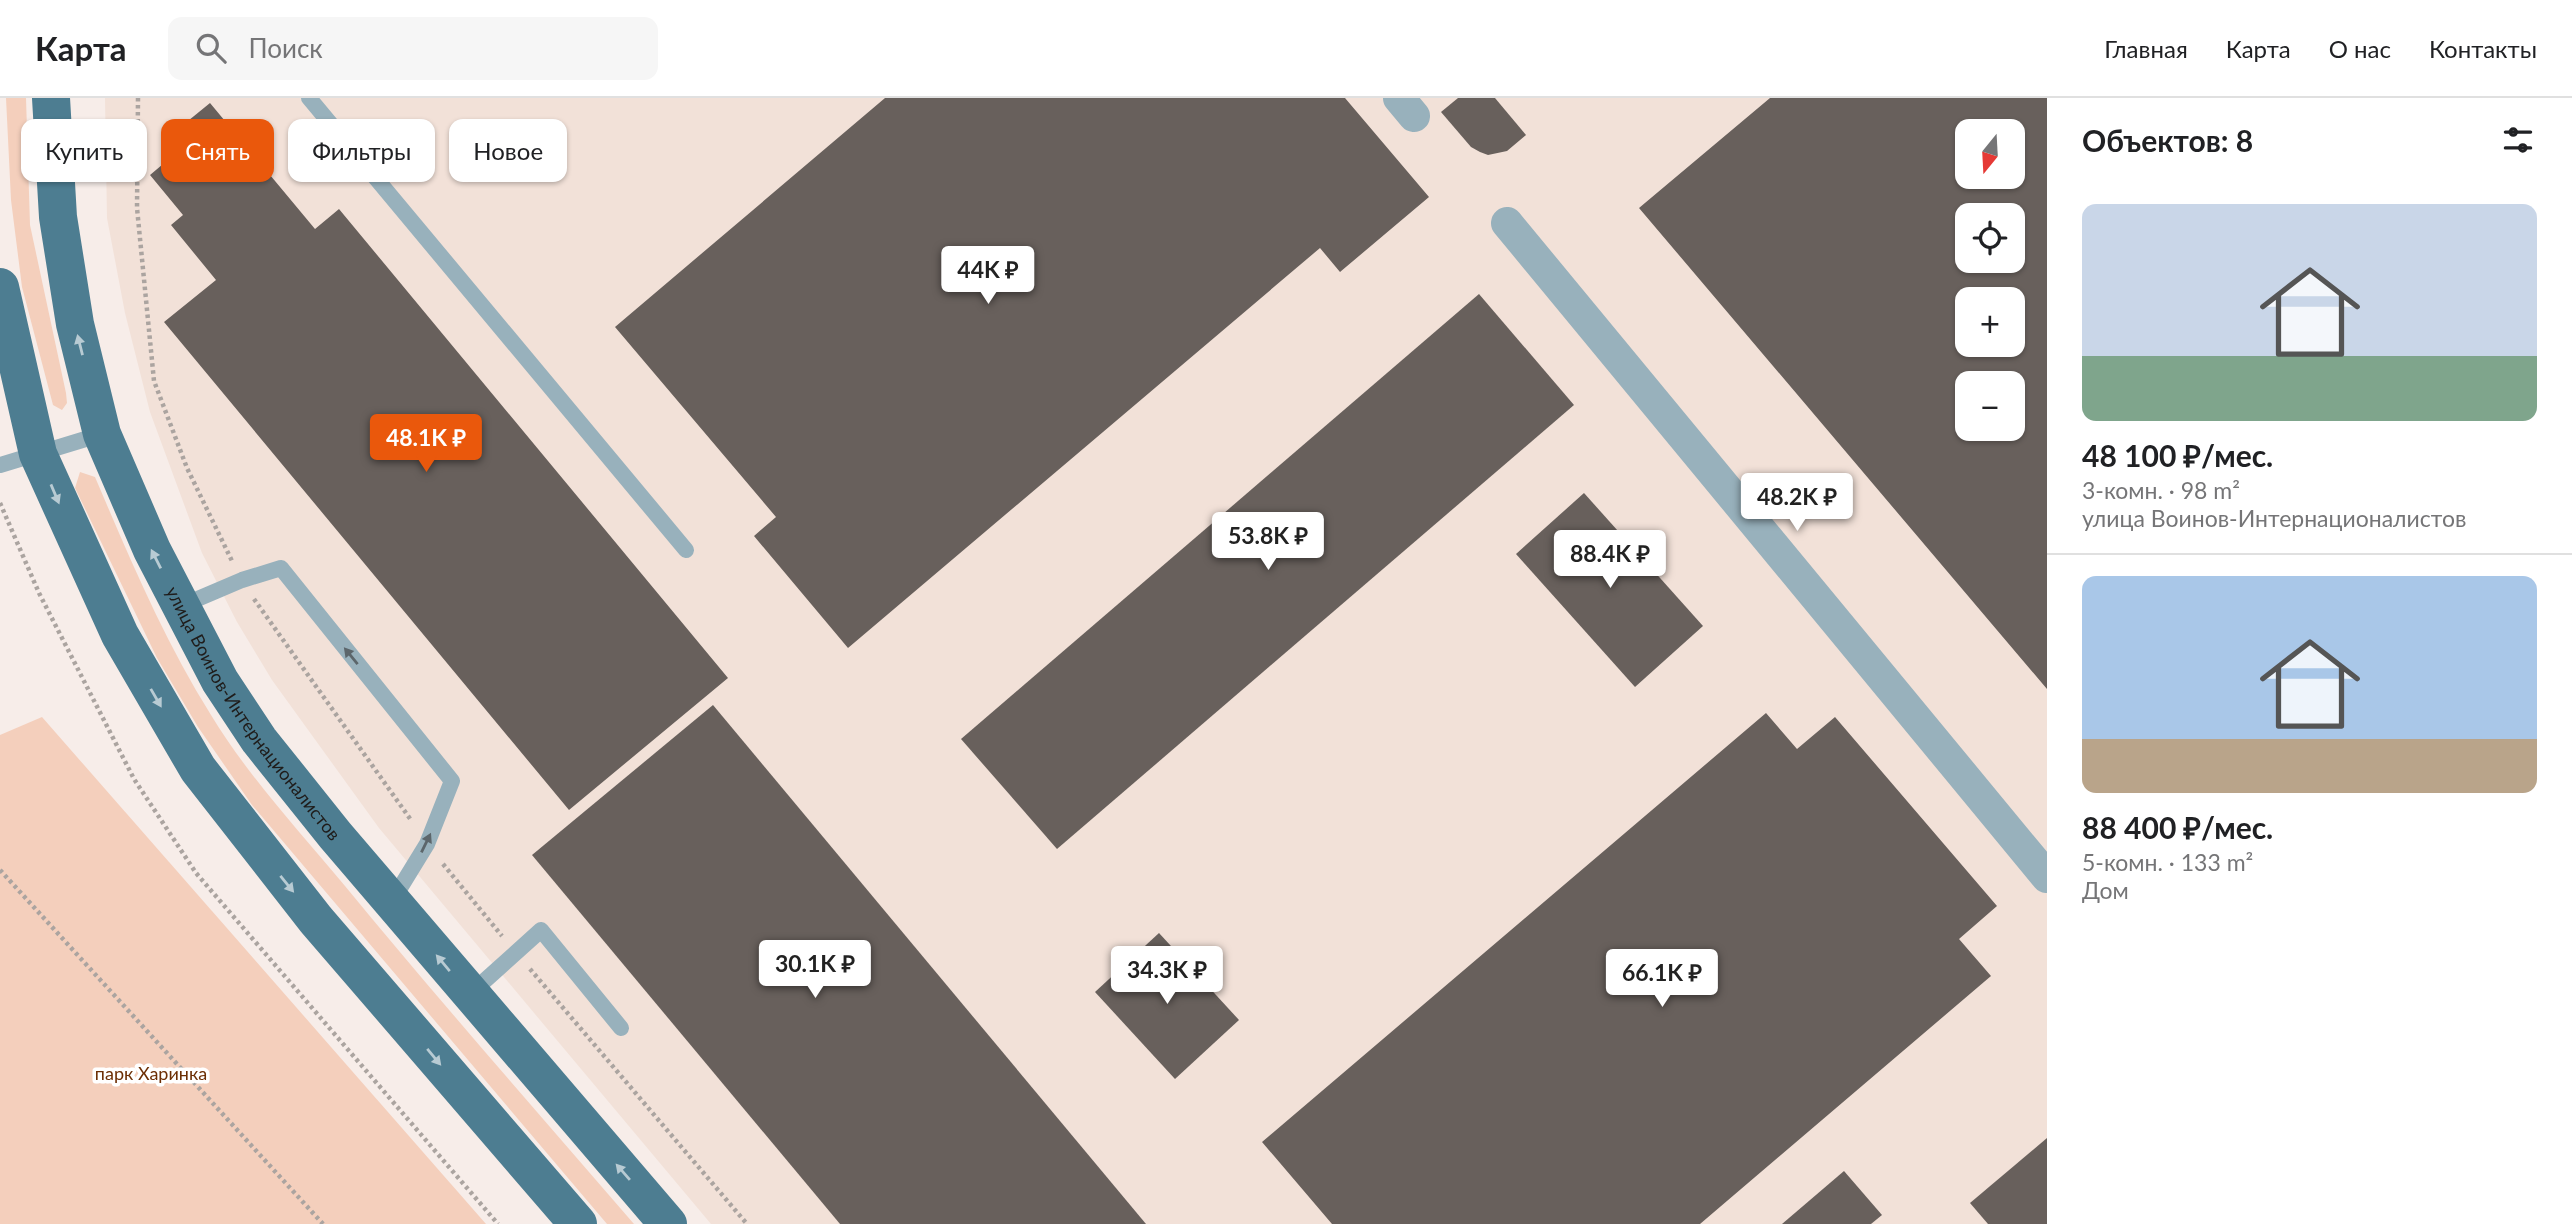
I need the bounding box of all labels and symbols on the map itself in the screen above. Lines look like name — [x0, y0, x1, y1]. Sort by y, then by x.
north arrow — [1955, 119, 2025, 189]
pin: 44K ₽ — [939, 246, 1037, 306]
one-way arrow — [75, 334, 86, 356]
pin: 48.1K ₽ — [361, 414, 491, 474]
pin: 48.2K ₽ — [1732, 474, 1862, 533]
one-way arrow — [50, 484, 61, 505]
pin: 53.8K ₽ — [1203, 512, 1333, 572]
pin: 88.4K ₽ — [1545, 531, 1675, 590]
one-way arrow — [151, 549, 162, 569]
street label: улица Воинов-Интернационалистов — [162, 583, 346, 845]
one-way arrow — [344, 647, 359, 664]
one-way arrow — [150, 688, 162, 708]
one-way arrow — [421, 833, 432, 853]
one-way arrow — [279, 874, 294, 892]
pin: 30.1K ₽ — [750, 940, 880, 1000]
pin: 34.3K ₽ — [1102, 946, 1232, 1006]
pin: 66.1K ₽ — [1597, 950, 1727, 1009]
one-way arrow — [436, 954, 451, 971]
one-way arrow — [426, 1048, 441, 1065]
park label: парк Харинка — [95, 1062, 207, 1084]
one-way arrow — [616, 1164, 631, 1181]

